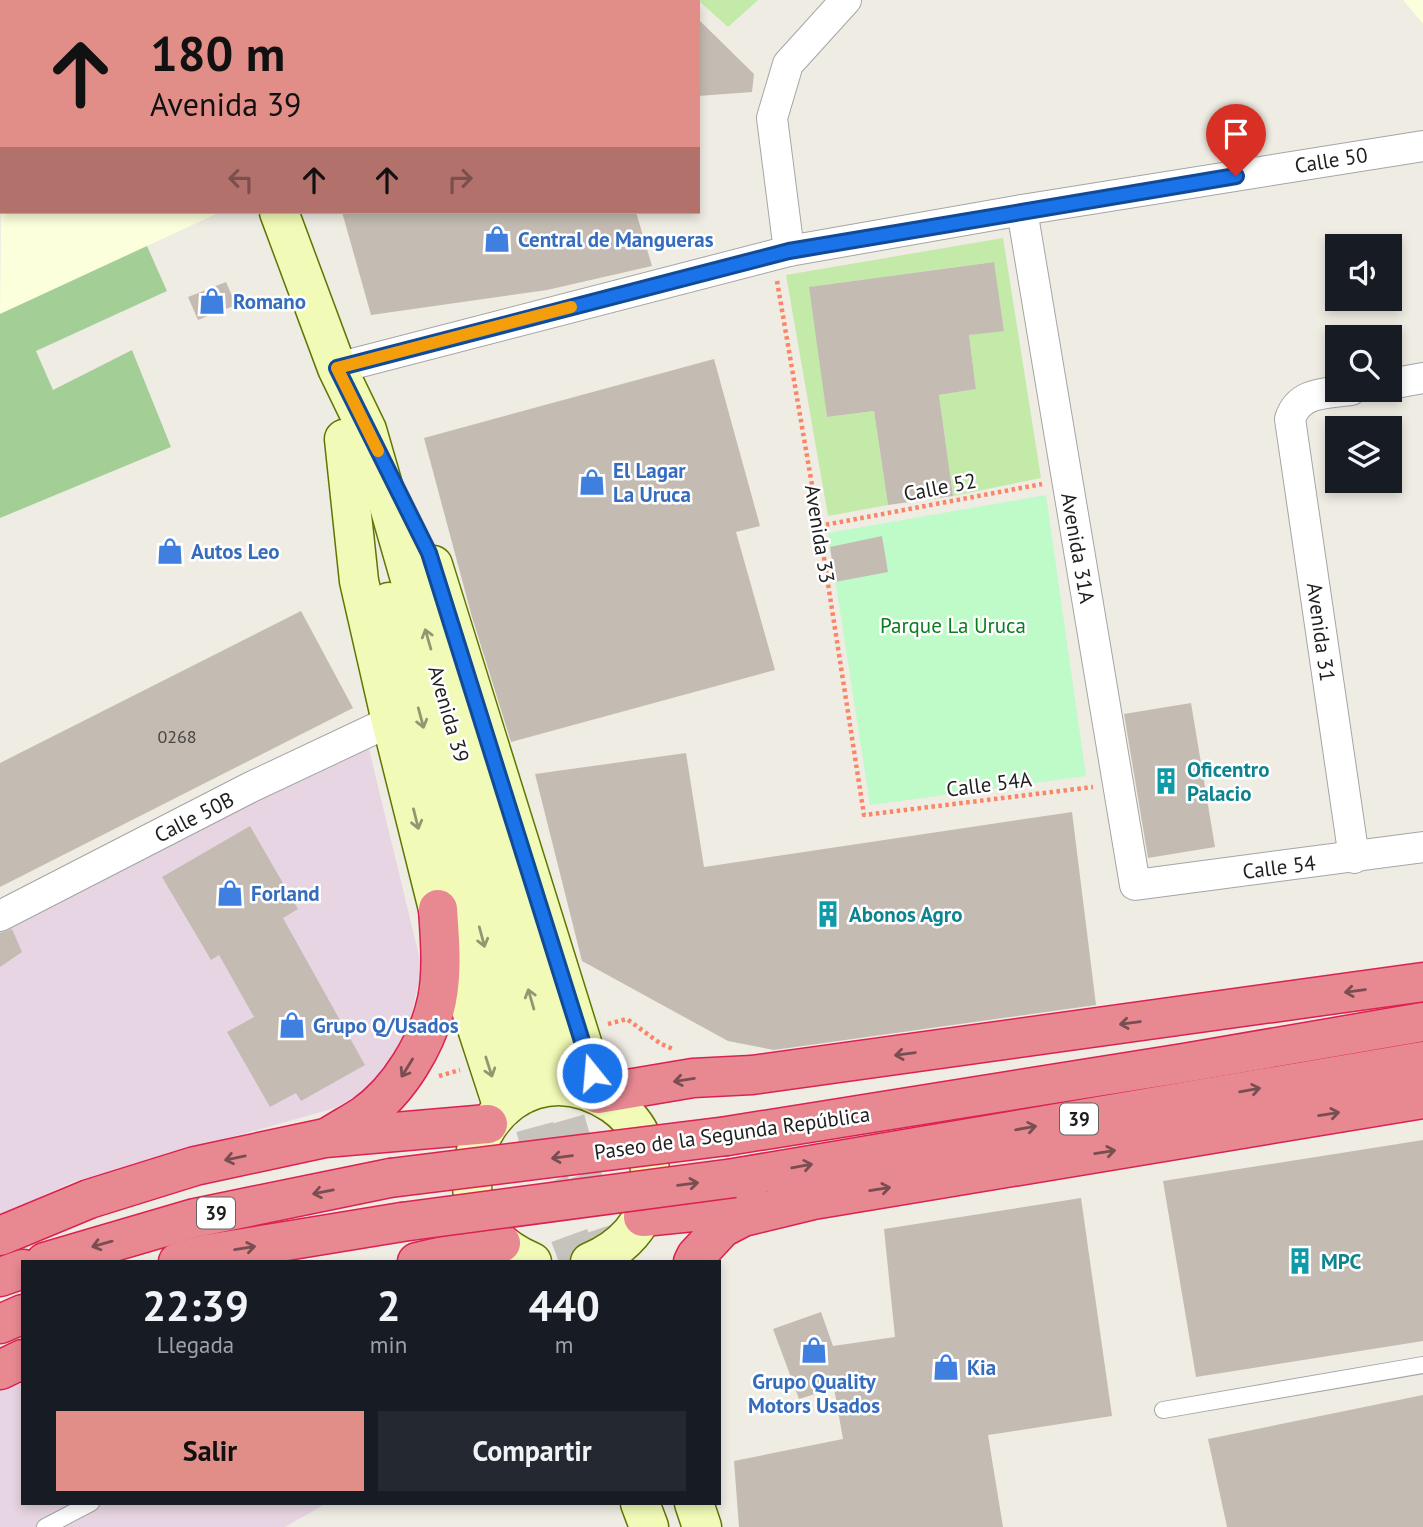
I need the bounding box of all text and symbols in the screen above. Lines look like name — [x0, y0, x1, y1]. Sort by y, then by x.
text: 180 m — [150, 21, 285, 85]
icon: ahead — [35, 28, 126, 119]
text: Avenida 39 — [150, 83, 302, 125]
pin — [1206, 104, 1266, 176]
icon: arrive — [1217, 115, 1255, 153]
street label: Calle 50 — [1293, 141, 1369, 179]
icon: left — [222, 161, 260, 199]
icon: ahead — [295, 161, 333, 199]
icon: ahead — [368, 161, 406, 199]
icon: right — [441, 161, 479, 199]
shop icon: Central de Mangueras — [482, 224, 512, 254]
place label: Central de Mangueras — [518, 226, 714, 253]
map controls — [1325, 234, 1402, 493]
button: sound — [1325, 234, 1402, 311]
shop icon: Romano — [197, 286, 227, 316]
place label: Romano — [233, 288, 306, 315]
button: search — [1325, 325, 1402, 402]
button: layers — [1325, 416, 1402, 493]
place label: El Lagar La Uruca — [613, 457, 691, 508]
shop icon: El Lagar La Uruca — [577, 467, 607, 497]
street label: Calle 52 — [901, 467, 979, 507]
street label: Avenida 33 — [799, 483, 841, 585]
street label: Avenida 31A — [1055, 491, 1101, 606]
shop icon: Autos Leo — [155, 536, 185, 566]
place label: Autos Leo — [191, 538, 280, 565]
street label: Avenida 31 — [1301, 581, 1341, 683]
park label: Parque La Uruca — [880, 612, 1026, 639]
one-way arrow — [420, 628, 433, 650]
street label: Avenida 39 — [422, 662, 476, 766]
one-way arrow — [416, 707, 429, 729]
house number: 0268 — [157, 725, 197, 748]
place label: Oficentro Palacio — [1187, 756, 1270, 807]
street label: Calle 54A — [945, 765, 1034, 803]
building icon: Oficentro Palacio — [1151, 766, 1181, 796]
street label: Calle 50B — [150, 786, 238, 848]
one-way arrow — [410, 807, 423, 830]
street label: Calle 54 — [1241, 849, 1317, 885]
shop icon: Forland — [215, 878, 245, 908]
place label: Forland — [251, 880, 320, 907]
building icon: Abonos Agro — [813, 899, 843, 929]
place label: Abonos Agro — [849, 901, 963, 928]
one-way arrow — [477, 926, 490, 948]
one-way arrow — [1345, 985, 1367, 998]
one-way arrow — [524, 988, 537, 1011]
shop icon: Grupo Q/Usados — [277, 1010, 307, 1040]
place label: Grupo Q/Usados — [313, 1012, 459, 1039]
one-way arrow — [1119, 1016, 1142, 1029]
position arrow — [555, 1036, 629, 1110]
one-way arrow — [894, 1048, 917, 1061]
one-way arrow — [484, 1055, 497, 1077]
one-way arrow — [399, 1057, 413, 1077]
one-way arrow — [673, 1074, 696, 1087]
one-way arrow — [1238, 1083, 1261, 1096]
street label: Paseo de la Segunda República — [592, 1100, 872, 1166]
road number: 39 — [1060, 1104, 1098, 1134]
one-way arrow — [1317, 1107, 1340, 1120]
one-way arrow — [1014, 1121, 1037, 1134]
one-way arrow — [1093, 1145, 1116, 1158]
one-way arrow — [551, 1150, 573, 1163]
one-way arrow — [224, 1151, 247, 1165]
one-way arrow — [790, 1159, 813, 1172]
one-way arrow — [676, 1177, 699, 1190]
one-way arrow — [868, 1182, 891, 1195]
one-way arrow — [312, 1185, 335, 1199]
road number: 39 — [197, 1198, 235, 1228]
one-way arrow — [91, 1238, 114, 1251]
one-way arrow — [233, 1241, 255, 1254]
building icon: MPC — [1285, 1246, 1315, 1276]
place label: MPC — [1321, 1248, 1362, 1275]
text: 22:39 — [142, 1278, 249, 1333]
text: 2 — [377, 1278, 400, 1333]
text: 440 — [528, 1278, 600, 1333]
text: Llegada — [157, 1330, 234, 1359]
text: min — [370, 1330, 407, 1359]
text: m — [555, 1330, 573, 1359]
shop icon: Grupo Quality Motors Usados — [799, 1335, 829, 1365]
shop icon: Kia — [931, 1352, 961, 1382]
place label: Kia — [967, 1354, 996, 1381]
place label: Grupo Quality Motors Usados — [748, 1368, 880, 1419]
button: Salir — [56, 1411, 364, 1491]
button: Compartir — [378, 1411, 686, 1491]

